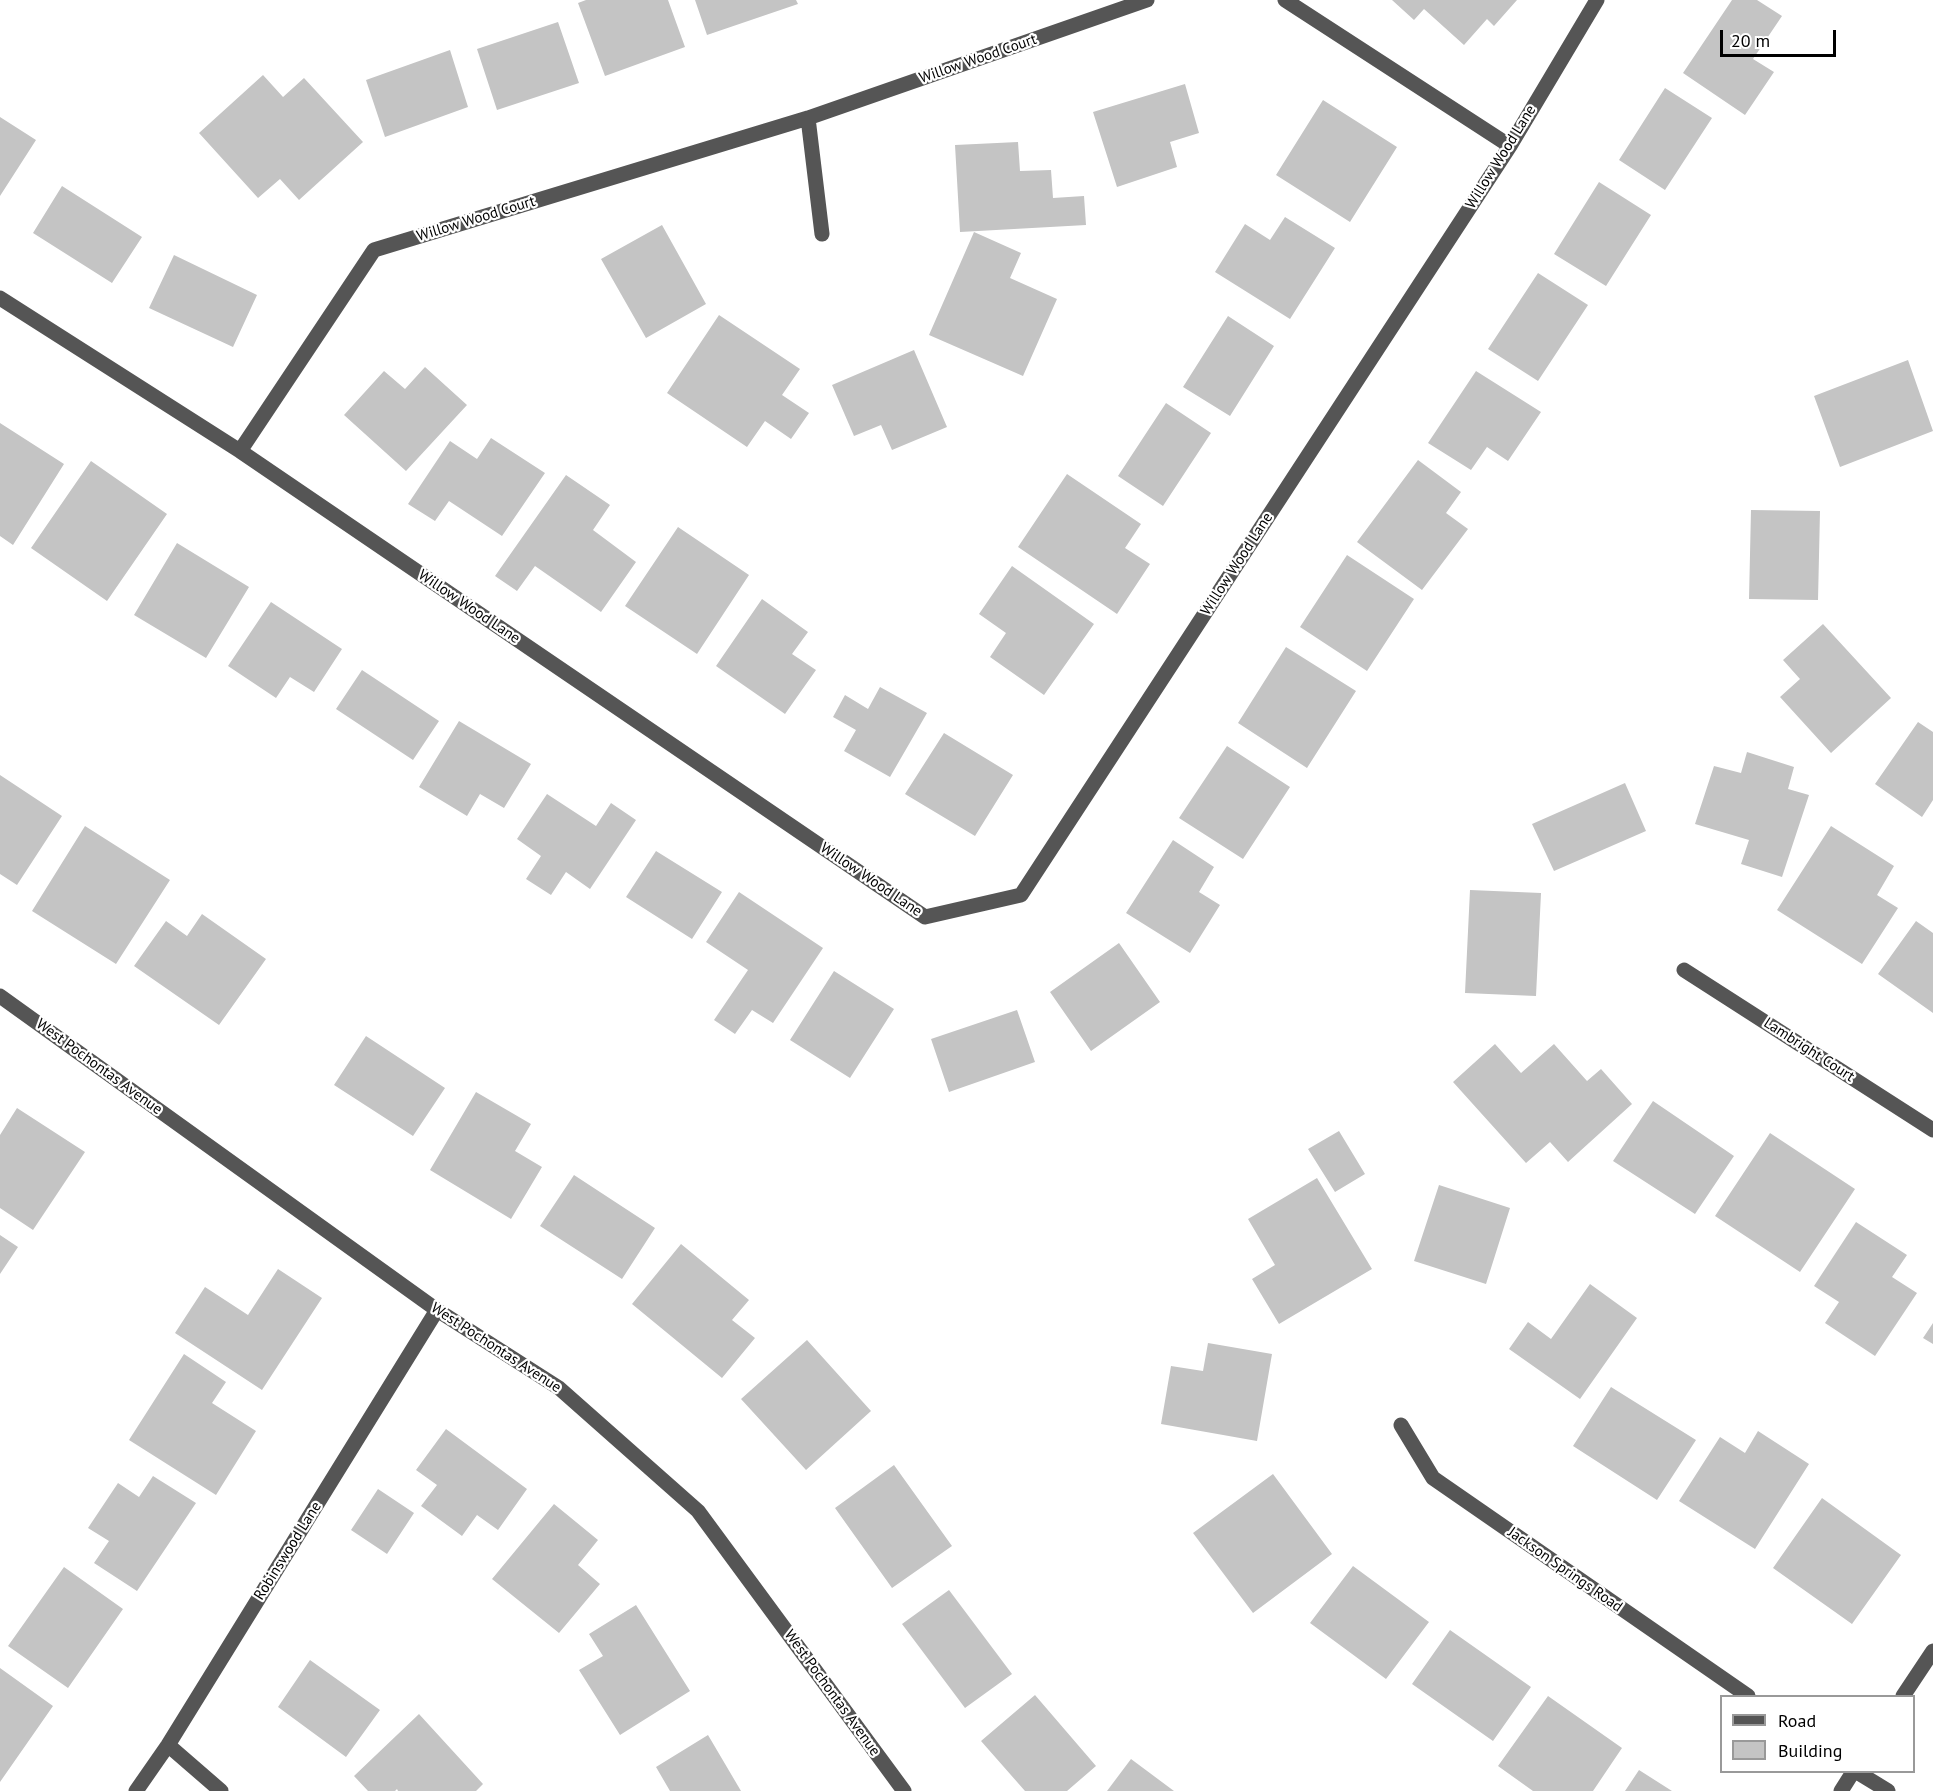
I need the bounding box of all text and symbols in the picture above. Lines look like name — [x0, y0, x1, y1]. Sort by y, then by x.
scale bar — [1723, 18, 1838, 56]
text: 20 m — [1731, 29, 1770, 52]
street label: Willow Wood Court — [917, 30, 1039, 88]
street label: Willow Wood Lane — [1462, 102, 1540, 212]
street label: Willow Wood Court — [415, 192, 537, 246]
street label: Willow Wood Lane — [1197, 509, 1277, 619]
street label: Willow Wood Lane — [415, 566, 523, 648]
street label: Willow Wood Lane — [817, 839, 925, 921]
street label: Lambright Court — [1760, 1014, 1858, 1086]
street label: West Pochontas Avenue — [32, 1015, 166, 1119]
street label: West Pochontas Avenue — [428, 1299, 564, 1397]
street label: Robinswood Lane — [251, 1498, 325, 1604]
street label: Jackson Springs Road — [1504, 1524, 1626, 1616]
street label: West Pochontas Avenue — [780, 1626, 884, 1760]
legend — [1720, 1695, 1915, 1773]
text: Road — [1778, 1709, 1816, 1732]
text: Building — [1778, 1739, 1842, 1762]

